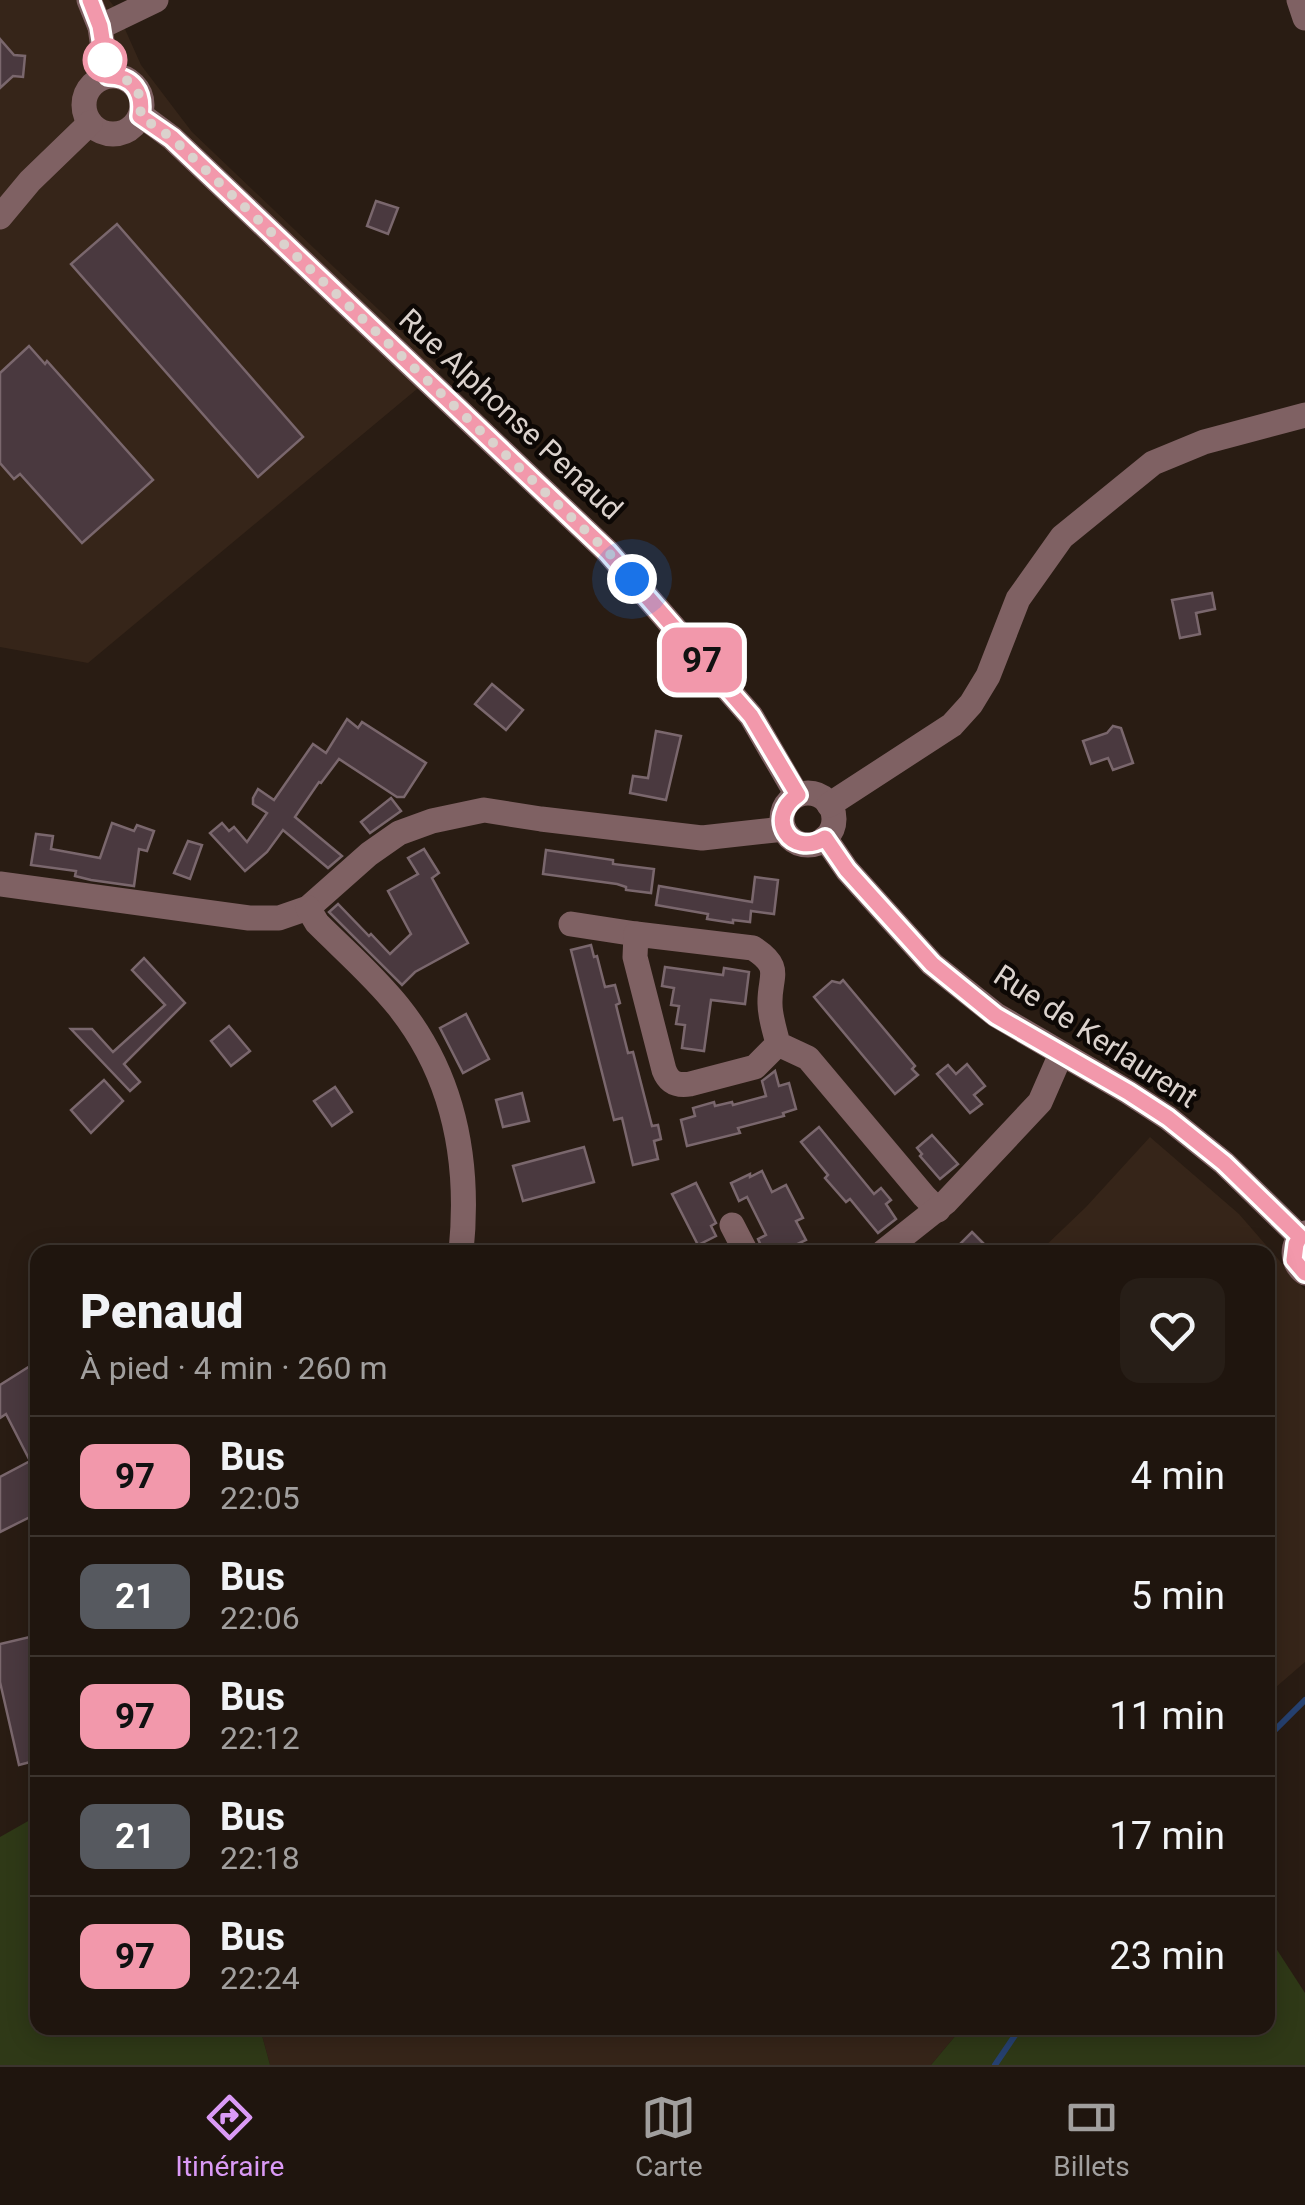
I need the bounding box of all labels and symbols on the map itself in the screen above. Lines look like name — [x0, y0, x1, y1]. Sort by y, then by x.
unlabelled marker — [84, 39, 126, 81]
street label: Rue Alphonse Penaud — [392, 302, 630, 526]
your location — [607, 554, 657, 604]
line badge: 97 — [657, 628, 747, 692]
street label: Rue de Kerlaurent — [988, 957, 1204, 1115]

